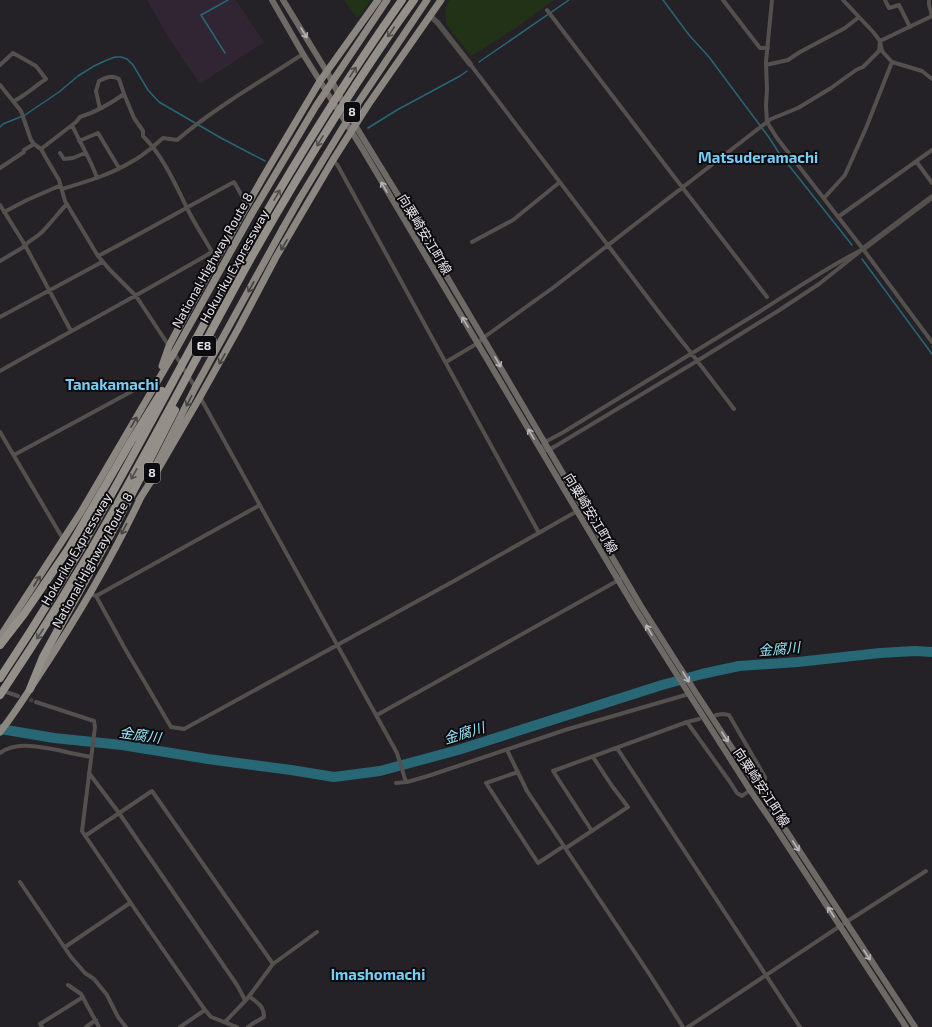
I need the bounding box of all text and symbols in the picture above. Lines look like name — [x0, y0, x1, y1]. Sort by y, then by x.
one-way arrow — [387, 26, 395, 37]
one-way arrow — [300, 27, 308, 38]
one-way arrow — [349, 67, 357, 78]
road number: 8 — [344, 102, 360, 122]
one-way arrow — [316, 135, 324, 147]
district label: Matsuderamachi — [698, 148, 818, 166]
one-way arrow — [380, 181, 388, 193]
street label: National Highway Route 8 — [168, 189, 256, 331]
one-way arrow — [274, 189, 282, 201]
street label: 向粟崎安江町線 — [395, 191, 455, 277]
street label: Hokuriku Expressway — [196, 206, 272, 325]
one-way arrow — [279, 238, 287, 250]
one-way arrow — [247, 281, 254, 293]
one-way arrow — [461, 316, 469, 328]
road number: E8 — [192, 336, 216, 356]
one-way arrow — [217, 353, 225, 365]
one-way arrow — [494, 356, 502, 368]
district label: Tanakamachi — [65, 375, 159, 393]
one-way arrow — [184, 394, 192, 406]
one-way arrow — [130, 416, 138, 428]
one-way arrow — [527, 428, 535, 440]
road number: 8 — [144, 463, 160, 483]
one-way arrow — [129, 468, 137, 480]
street label: 向粟崎安江町線 — [561, 470, 621, 556]
street label: National Highway Route 8 — [48, 489, 136, 631]
street label: Hokuriku Expressway — [37, 490, 115, 608]
one-way arrow — [120, 523, 127, 535]
one-way arrow — [33, 575, 41, 587]
one-way arrow — [644, 624, 652, 636]
one-way arrow — [35, 629, 44, 640]
water label: 金腐川 — [757, 638, 803, 659]
one-way arrow — [682, 671, 690, 683]
water label: 金腐川 — [441, 718, 488, 747]
water label: 金腐川 — [118, 723, 164, 746]
one-way arrow — [721, 731, 729, 742]
street label: 向粟崎安江町線 — [731, 744, 793, 830]
one-way arrow — [792, 840, 800, 851]
one-way arrow — [827, 907, 835, 918]
one-way arrow — [864, 949, 872, 961]
district label: Imashomachi — [331, 965, 425, 983]

